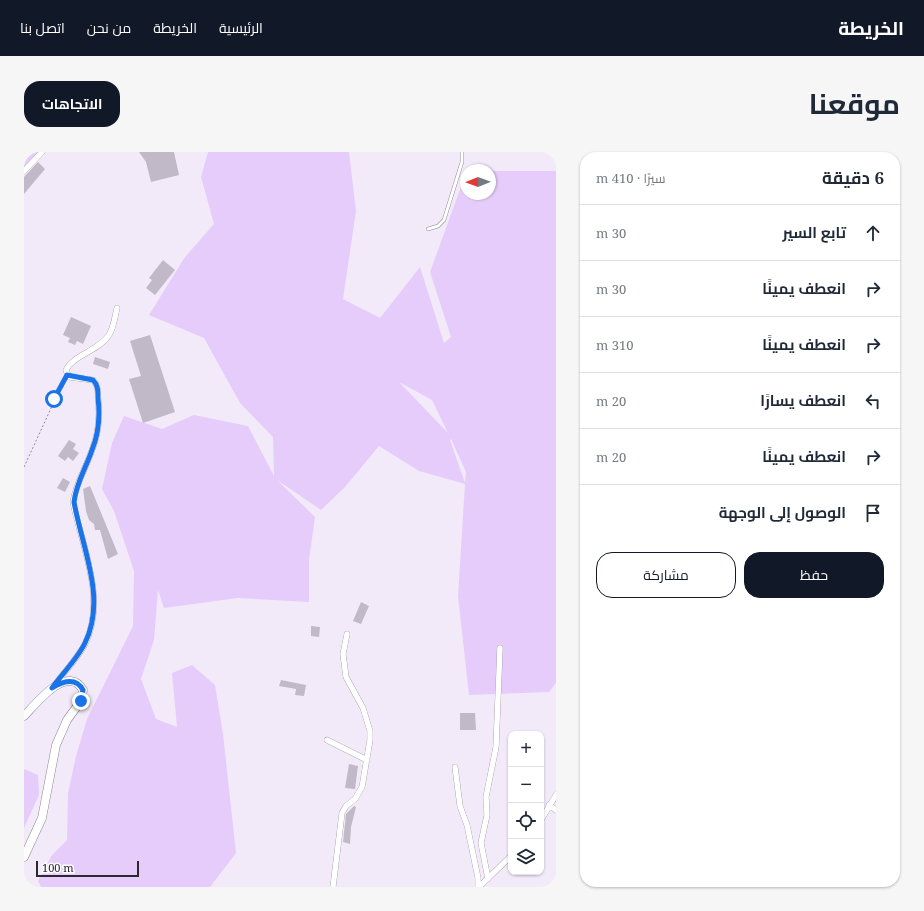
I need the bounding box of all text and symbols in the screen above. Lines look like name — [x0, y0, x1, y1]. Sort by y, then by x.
text: الخريطة — [838, 15, 904, 41]
text: اتصل بنا — [20, 18, 65, 37]
text: من نحن — [87, 18, 131, 37]
text: الخريطة — [153, 18, 197, 37]
text: الرئيسية — [219, 18, 263, 37]
button: الاتجاهات — [24, 81, 120, 127]
text: موقعنا — [809, 84, 900, 122]
north arrow — [460, 164, 496, 200]
text: 6 دقيقة — [822, 166, 884, 189]
text: سيرًا · 410 m — [596, 169, 665, 187]
text: تابع السير — [782, 222, 846, 242]
icon: ahead — [862, 222, 884, 244]
text: 30 m — [596, 224, 626, 242]
text: انعطف يمينًا — [762, 278, 846, 298]
icon: right — [862, 278, 884, 300]
text: 30 m — [596, 280, 626, 298]
text: انعطف يمينًا — [762, 334, 846, 354]
icon: right — [862, 334, 884, 356]
text: 310 m — [596, 336, 634, 354]
route start — [45, 390, 63, 408]
text: انعطف يسارًا — [760, 390, 846, 410]
icon: left — [862, 390, 884, 412]
text: 20 m — [596, 392, 626, 410]
text: انعطف يمينًا — [762, 446, 846, 466]
icon: right — [862, 446, 884, 468]
text: 20 m — [596, 448, 626, 466]
text: الوصول إلى الوجهة — [719, 502, 846, 522]
icon: arrive — [862, 502, 884, 524]
button: مشاركة — [596, 552, 736, 598]
button: حفظ — [744, 552, 884, 598]
route end — [72, 692, 90, 710]
map controls — [508, 731, 544, 875]
button: + — [508, 731, 544, 767]
button: − — [508, 767, 544, 803]
button: locate — [508, 803, 544, 839]
button: layers — [508, 839, 544, 875]
scale bar — [36, 859, 139, 878]
text: 100 m — [42, 860, 74, 875]

